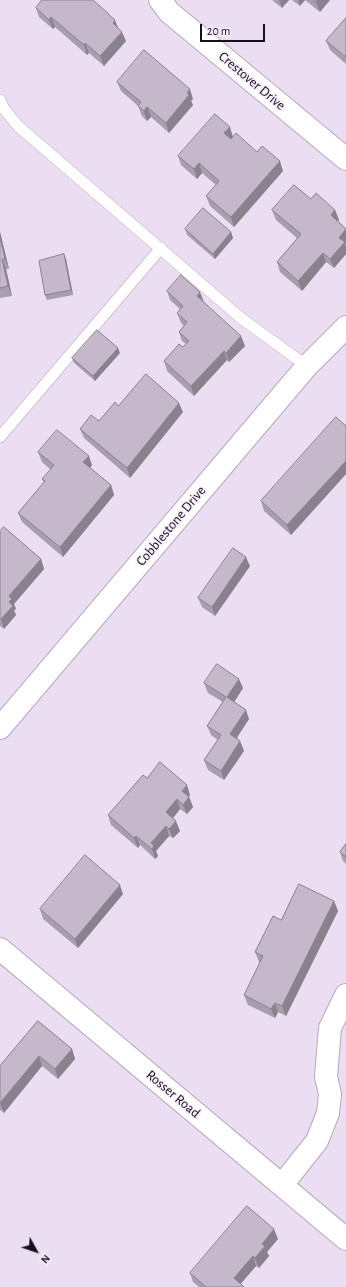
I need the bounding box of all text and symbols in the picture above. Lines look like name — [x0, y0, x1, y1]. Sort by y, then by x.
scale bar — [202, 16, 267, 42]
text: 20 m — [207, 25, 230, 37]
street label: Crestover Drive — [215, 48, 289, 114]
street label: Cobblestone Drive — [133, 483, 209, 569]
street label: Rosser Road — [142, 1066, 204, 1122]
north arrow — [16, 1231, 56, 1271]
text: N — [39, 1253, 52, 1266]

